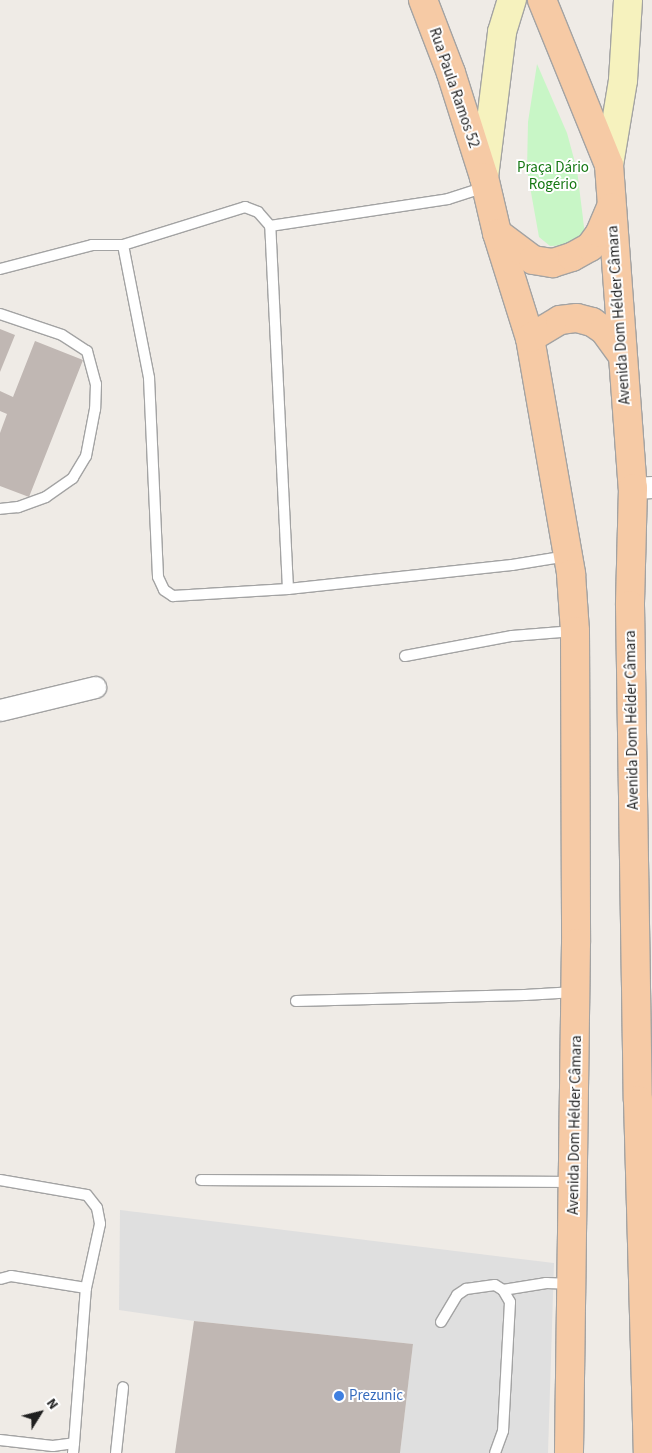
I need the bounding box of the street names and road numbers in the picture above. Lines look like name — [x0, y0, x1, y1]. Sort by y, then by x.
street label: Rua Paula Ramos 52 — [425, 26, 483, 150]
street label: Avenida Dom Hélder Câmara — [604, 225, 634, 405]
street label: Avenida Dom Hélder Câmara — [621, 630, 643, 810]
street label: Avenida Dom Hélder Câmara — [564, 1035, 586, 1215]

